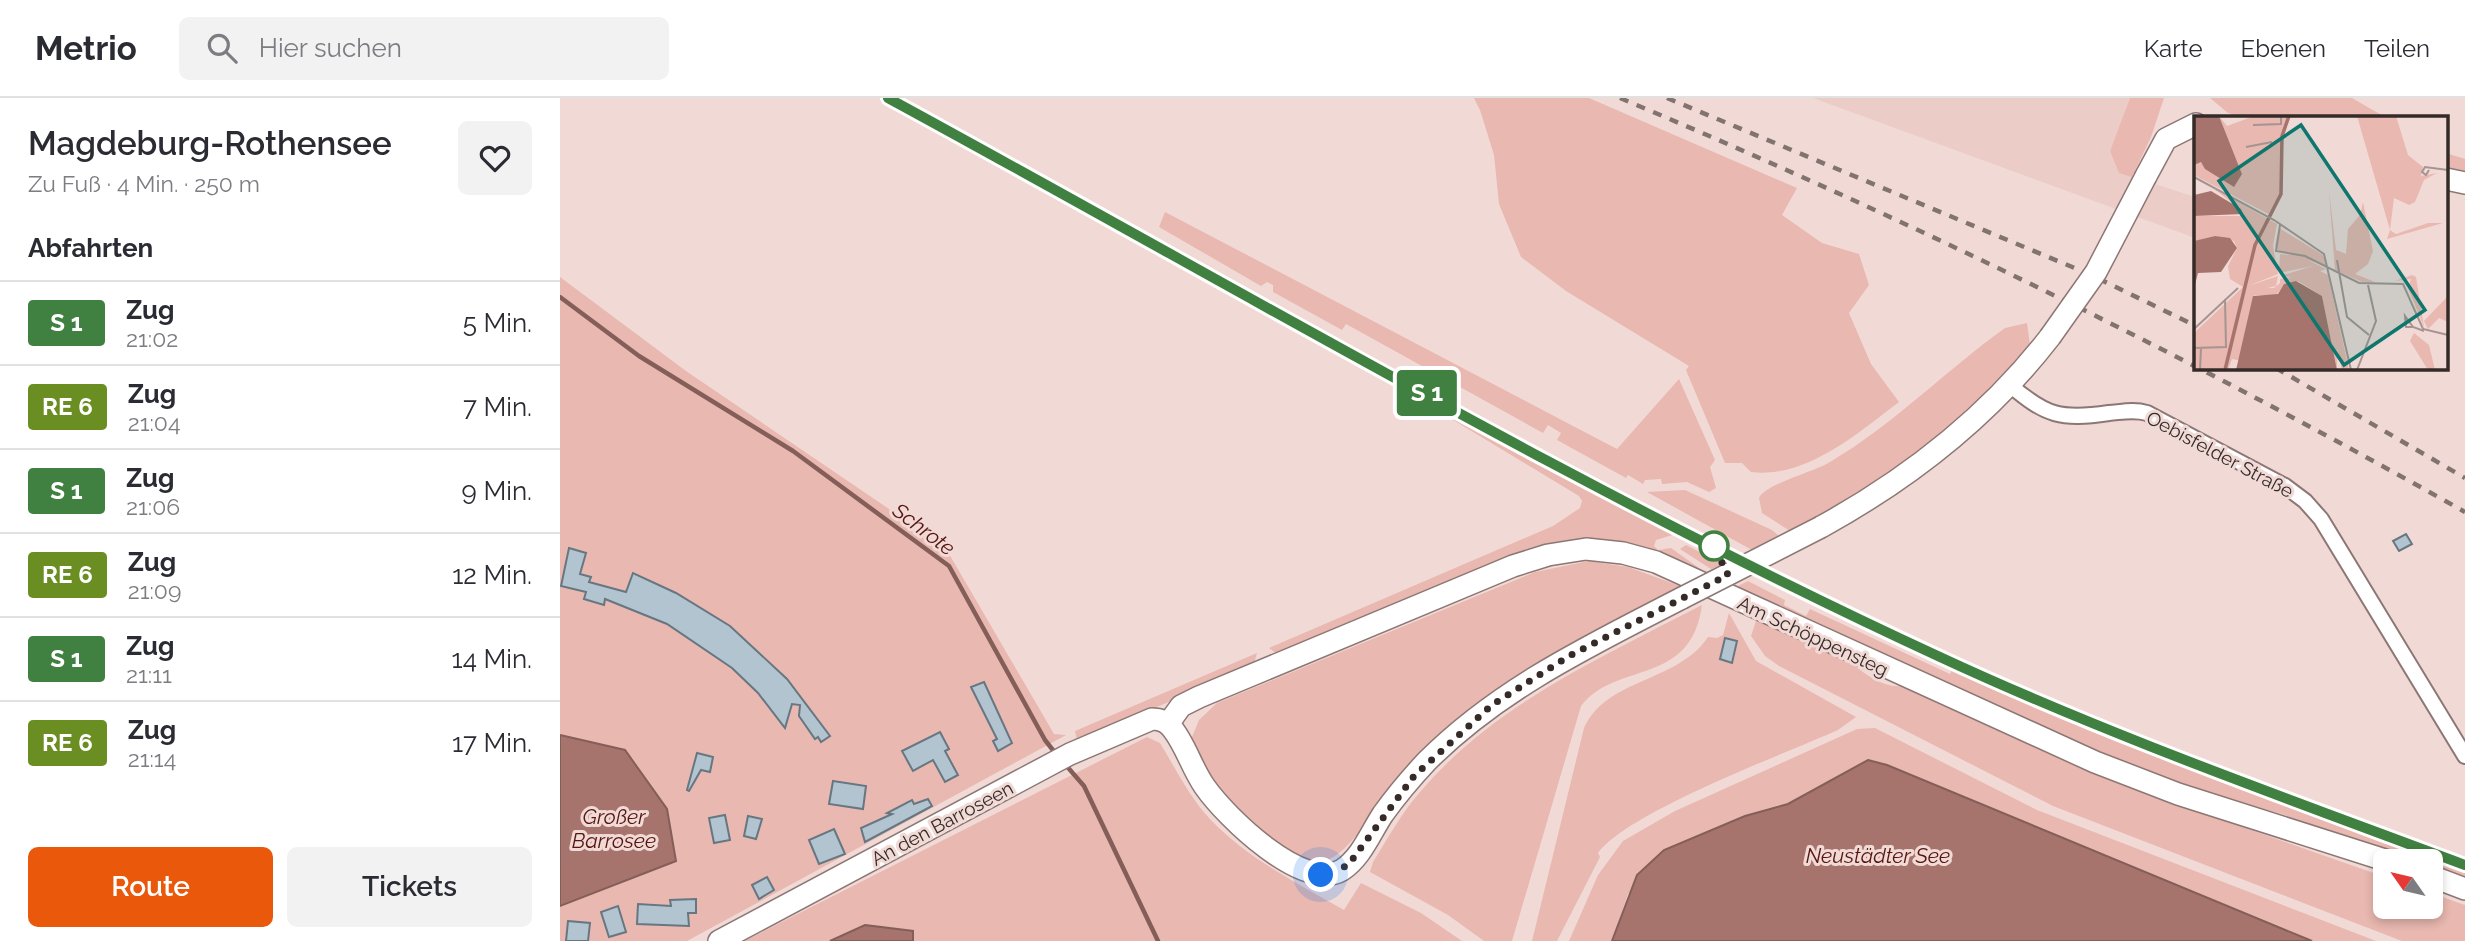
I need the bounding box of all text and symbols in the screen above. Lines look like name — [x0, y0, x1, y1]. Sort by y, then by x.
search box — [179, 17, 669, 80]
text: Metrio — [35, 29, 137, 68]
icon: search — [203, 29, 241, 67]
text: Hier suchen — [259, 33, 402, 63]
text: Karte — [2144, 34, 2203, 63]
text: Ebenen — [2241, 34, 2326, 63]
text: Teilen — [2364, 34, 2430, 63]
inset map — [2194, 116, 2448, 369]
button: heart — [458, 121, 532, 195]
text: Magdeburg-Rothensee — [28, 124, 392, 163]
text: Zu Fuß · 4 Min. · 250 m — [28, 170, 260, 197]
text: Abfahrten — [28, 233, 153, 263]
text: Zug — [126, 295, 175, 325]
text: S 1 — [50, 308, 83, 337]
text: 5 Min. — [463, 308, 532, 338]
text: 21:02 — [126, 325, 178, 352]
line badge: S 1 — [1387, 370, 1467, 416]
text: S 1 — [1411, 378, 1443, 407]
text: Zug — [128, 379, 176, 409]
text: RE 6 — [42, 392, 93, 421]
text: 7 Min. — [463, 392, 532, 422]
street label: Oebisfelder Straße — [2143, 406, 2297, 502]
text: 21:04 — [128, 409, 181, 436]
text: Zug — [126, 463, 175, 493]
text: S 1 — [50, 476, 83, 505]
text: 9 Min. — [462, 476, 532, 506]
text: 21:06 — [126, 493, 180, 520]
water label: Schrote — [887, 497, 960, 561]
unlabelled marker — [1699, 531, 1729, 561]
text: Zug — [128, 547, 176, 577]
text: RE 6 — [42, 560, 93, 589]
text: 12 Min. — [452, 560, 532, 590]
text: 21:09 — [128, 577, 181, 604]
street label: Am Schöppensteg — [1734, 591, 1892, 681]
text: Zug — [126, 631, 175, 661]
text: S 1 — [50, 644, 83, 673]
text: 14 Min. — [452, 644, 532, 674]
text: 21:11 — [126, 661, 172, 688]
text: Zug — [128, 715, 176, 745]
text: RE 6 — [42, 728, 93, 757]
text: 17 Min. — [452, 728, 532, 758]
text: 21:14 — [128, 745, 176, 772]
street label: An den Barroseen — [867, 776, 1017, 870]
water label: Großer Barrosee — [572, 804, 656, 853]
water label: Neustädter See — [1806, 843, 1950, 868]
button: Route — [28, 847, 273, 927]
button: Tickets — [287, 847, 532, 927]
north arrow — [2373, 849, 2443, 919]
map controls — [2373, 849, 2443, 919]
your location — [1303, 857, 1338, 892]

